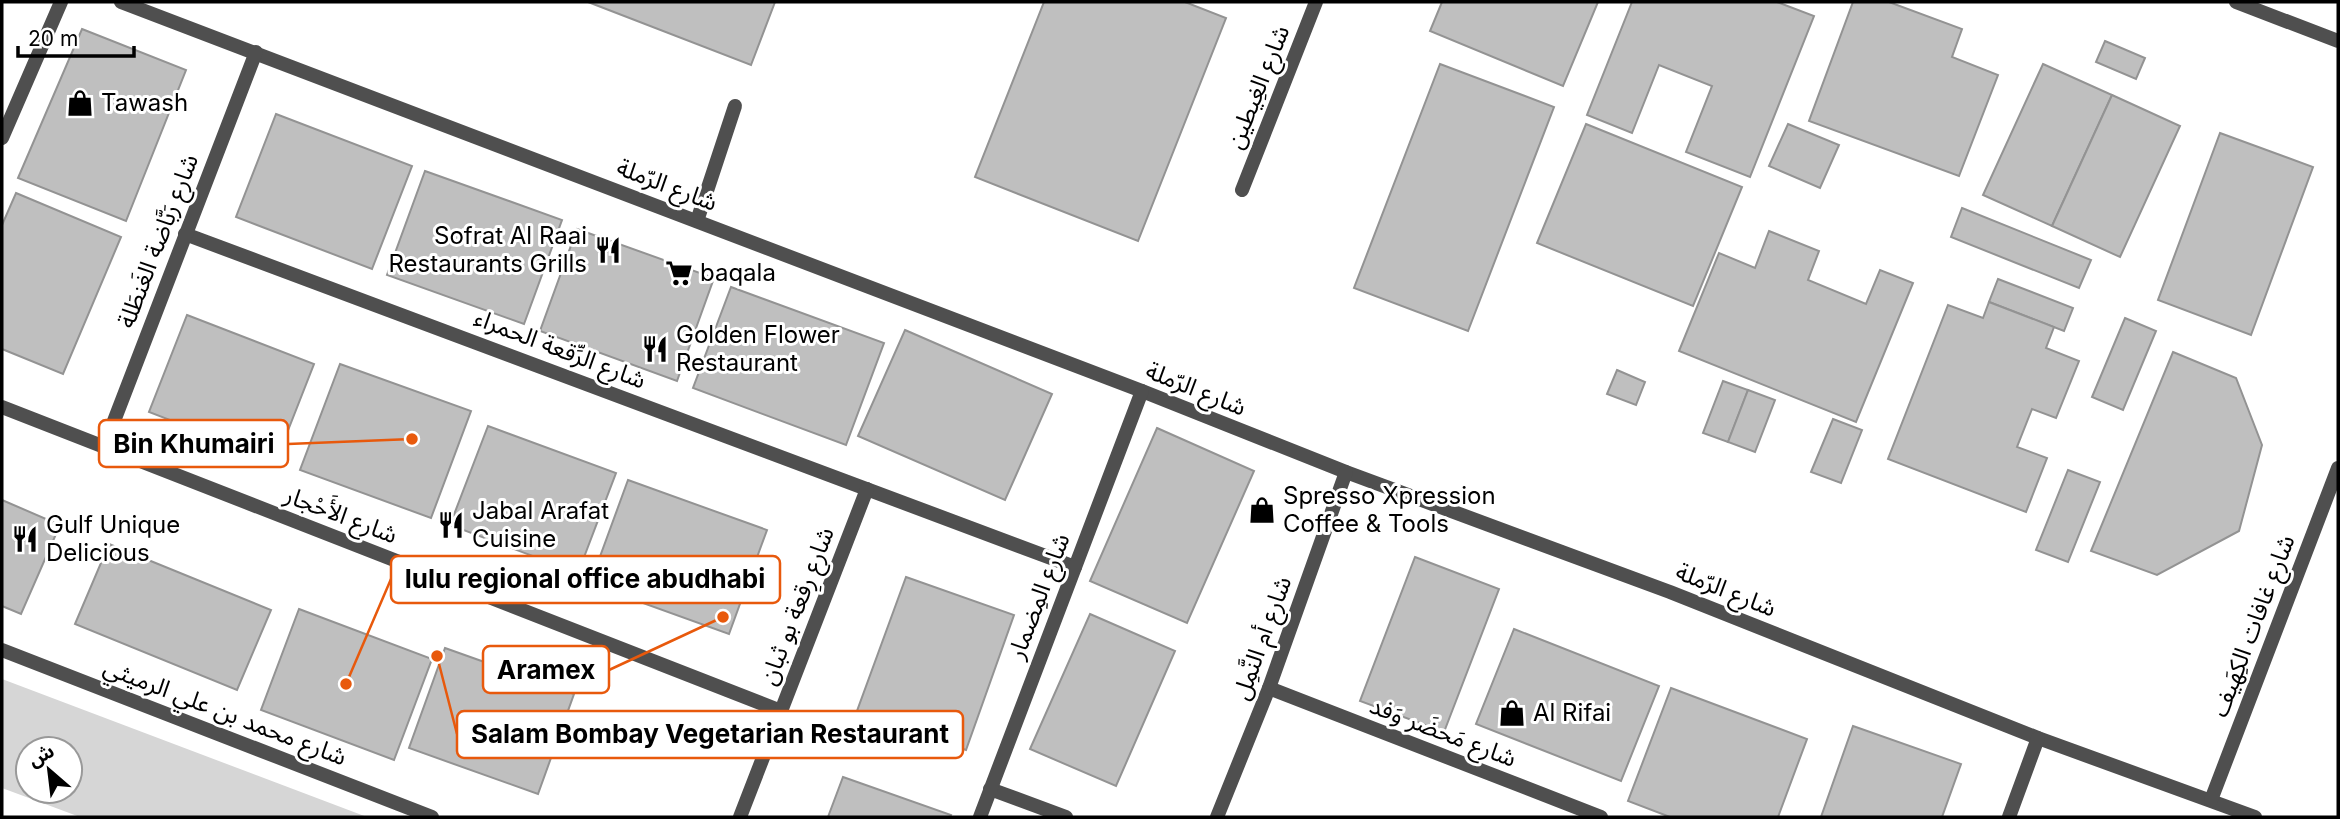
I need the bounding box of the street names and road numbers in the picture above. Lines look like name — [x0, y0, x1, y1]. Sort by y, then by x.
street label: شارع الغِيطين — [1220, 21, 1298, 154]
street label: شارع رَبَّاضة الغَنطَلة — [111, 150, 207, 333]
street label: شارع الرّملة — [612, 152, 722, 220]
street label: شارع الرِّقعة الحمراء — [469, 302, 650, 397]
street label: شارع الرّملة — [1141, 355, 1251, 425]
street label: شارع الأَحْجار — [279, 477, 403, 552]
street label: شارع رِقعة بو ثبان — [753, 523, 844, 690]
street label: شارع المِضمار — [1001, 529, 1078, 665]
street label: شارع غافات الكِهَيف — [2205, 531, 2303, 722]
street label: شارع الرّملة — [1671, 556, 1781, 626]
street label: شارع أم النَّمِل — [1225, 572, 1301, 705]
street label: شارع محمد بن علي الرميثي — [98, 652, 351, 776]
street label: شارع مَحضَر وَفد — [1365, 690, 1521, 776]

